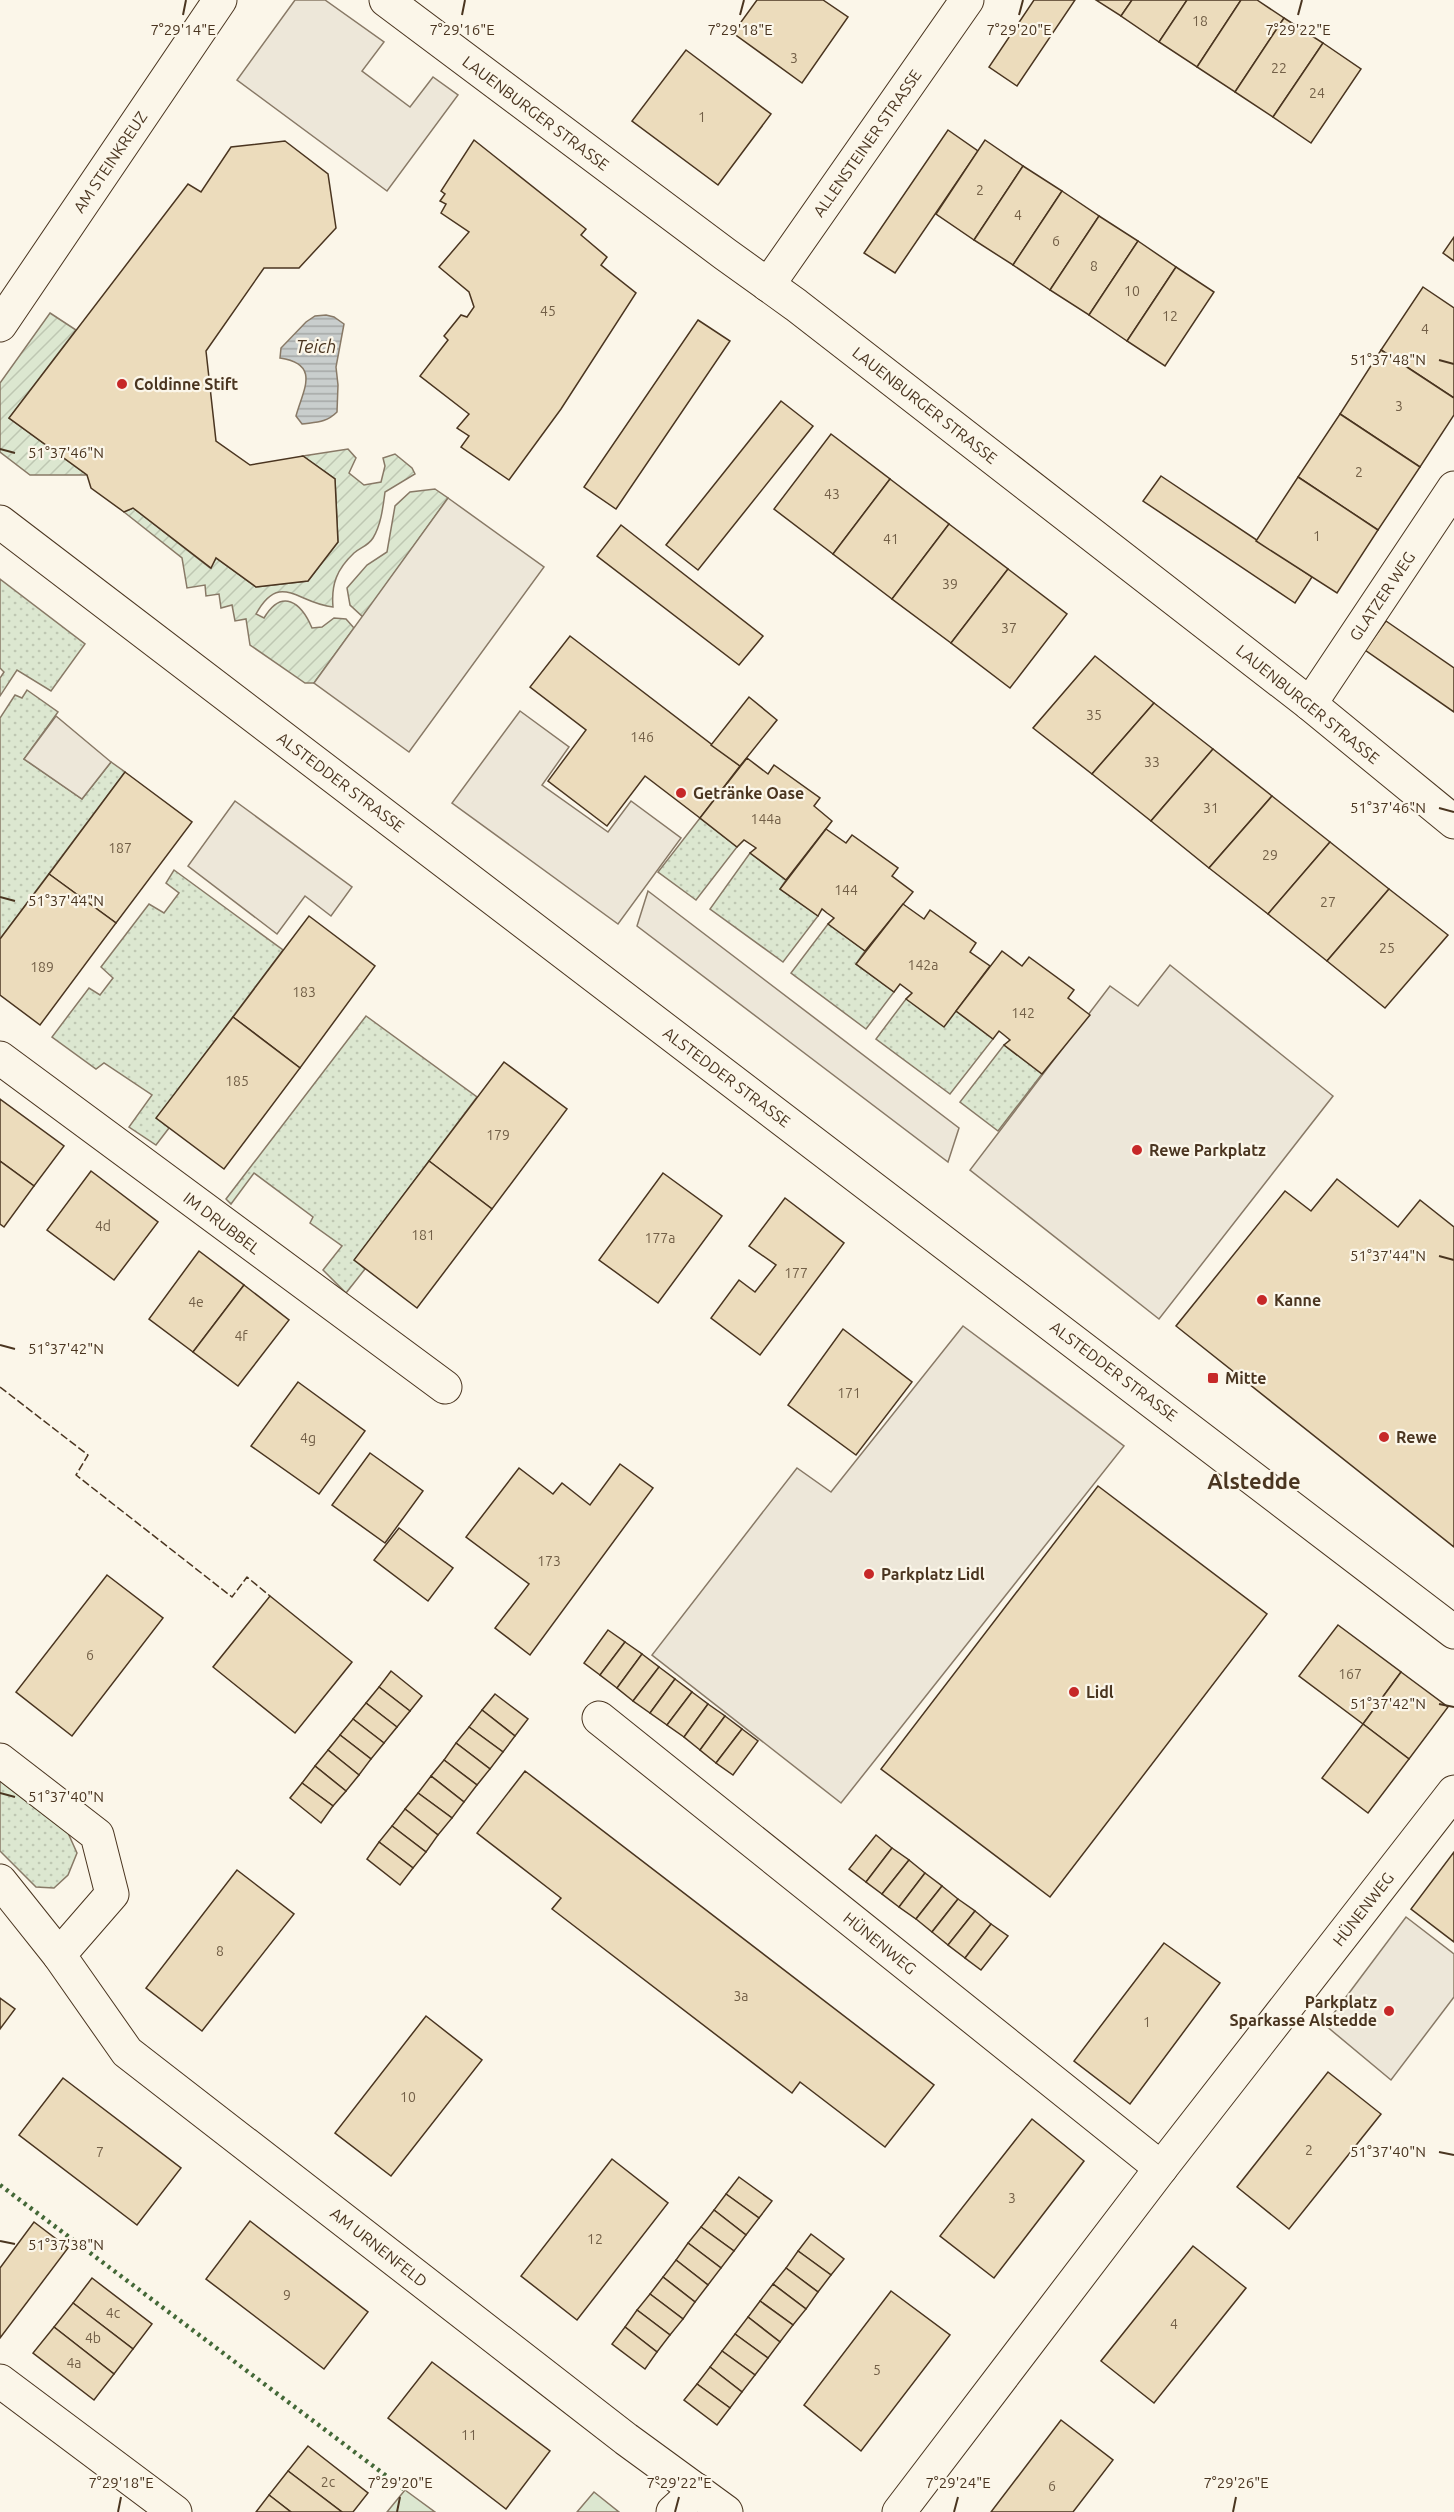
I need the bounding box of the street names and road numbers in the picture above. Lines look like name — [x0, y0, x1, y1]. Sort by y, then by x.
street label: LAUENBURGER STRASSE — [459, 52, 613, 174]
street label: ALLENSTEINER STRASSE — [809, 66, 925, 220]
street label: AM STEINKREUZ — [69, 108, 151, 216]
street label: LAUENBURGER STRASSE — [849, 343, 1001, 467]
street label: GLATZER WEG — [1346, 548, 1418, 644]
street label: LAUENBURGER STRASSE — [1233, 641, 1383, 767]
street label: ALSTEDDER STRASSE — [274, 728, 408, 836]
street label: ALSTEDDER STRASSE — [660, 1023, 794, 1131]
street label: IM DRUBBEL — [180, 1188, 264, 1258]
street label: ALSTEDDER STRASSE — [1047, 1317, 1181, 1425]
street label: HÜNENWEG — [1329, 1869, 1397, 1949]
street label: HÜNENWEG — [840, 1908, 920, 1978]
street label: AM URNENFELD — [327, 2204, 431, 2290]

